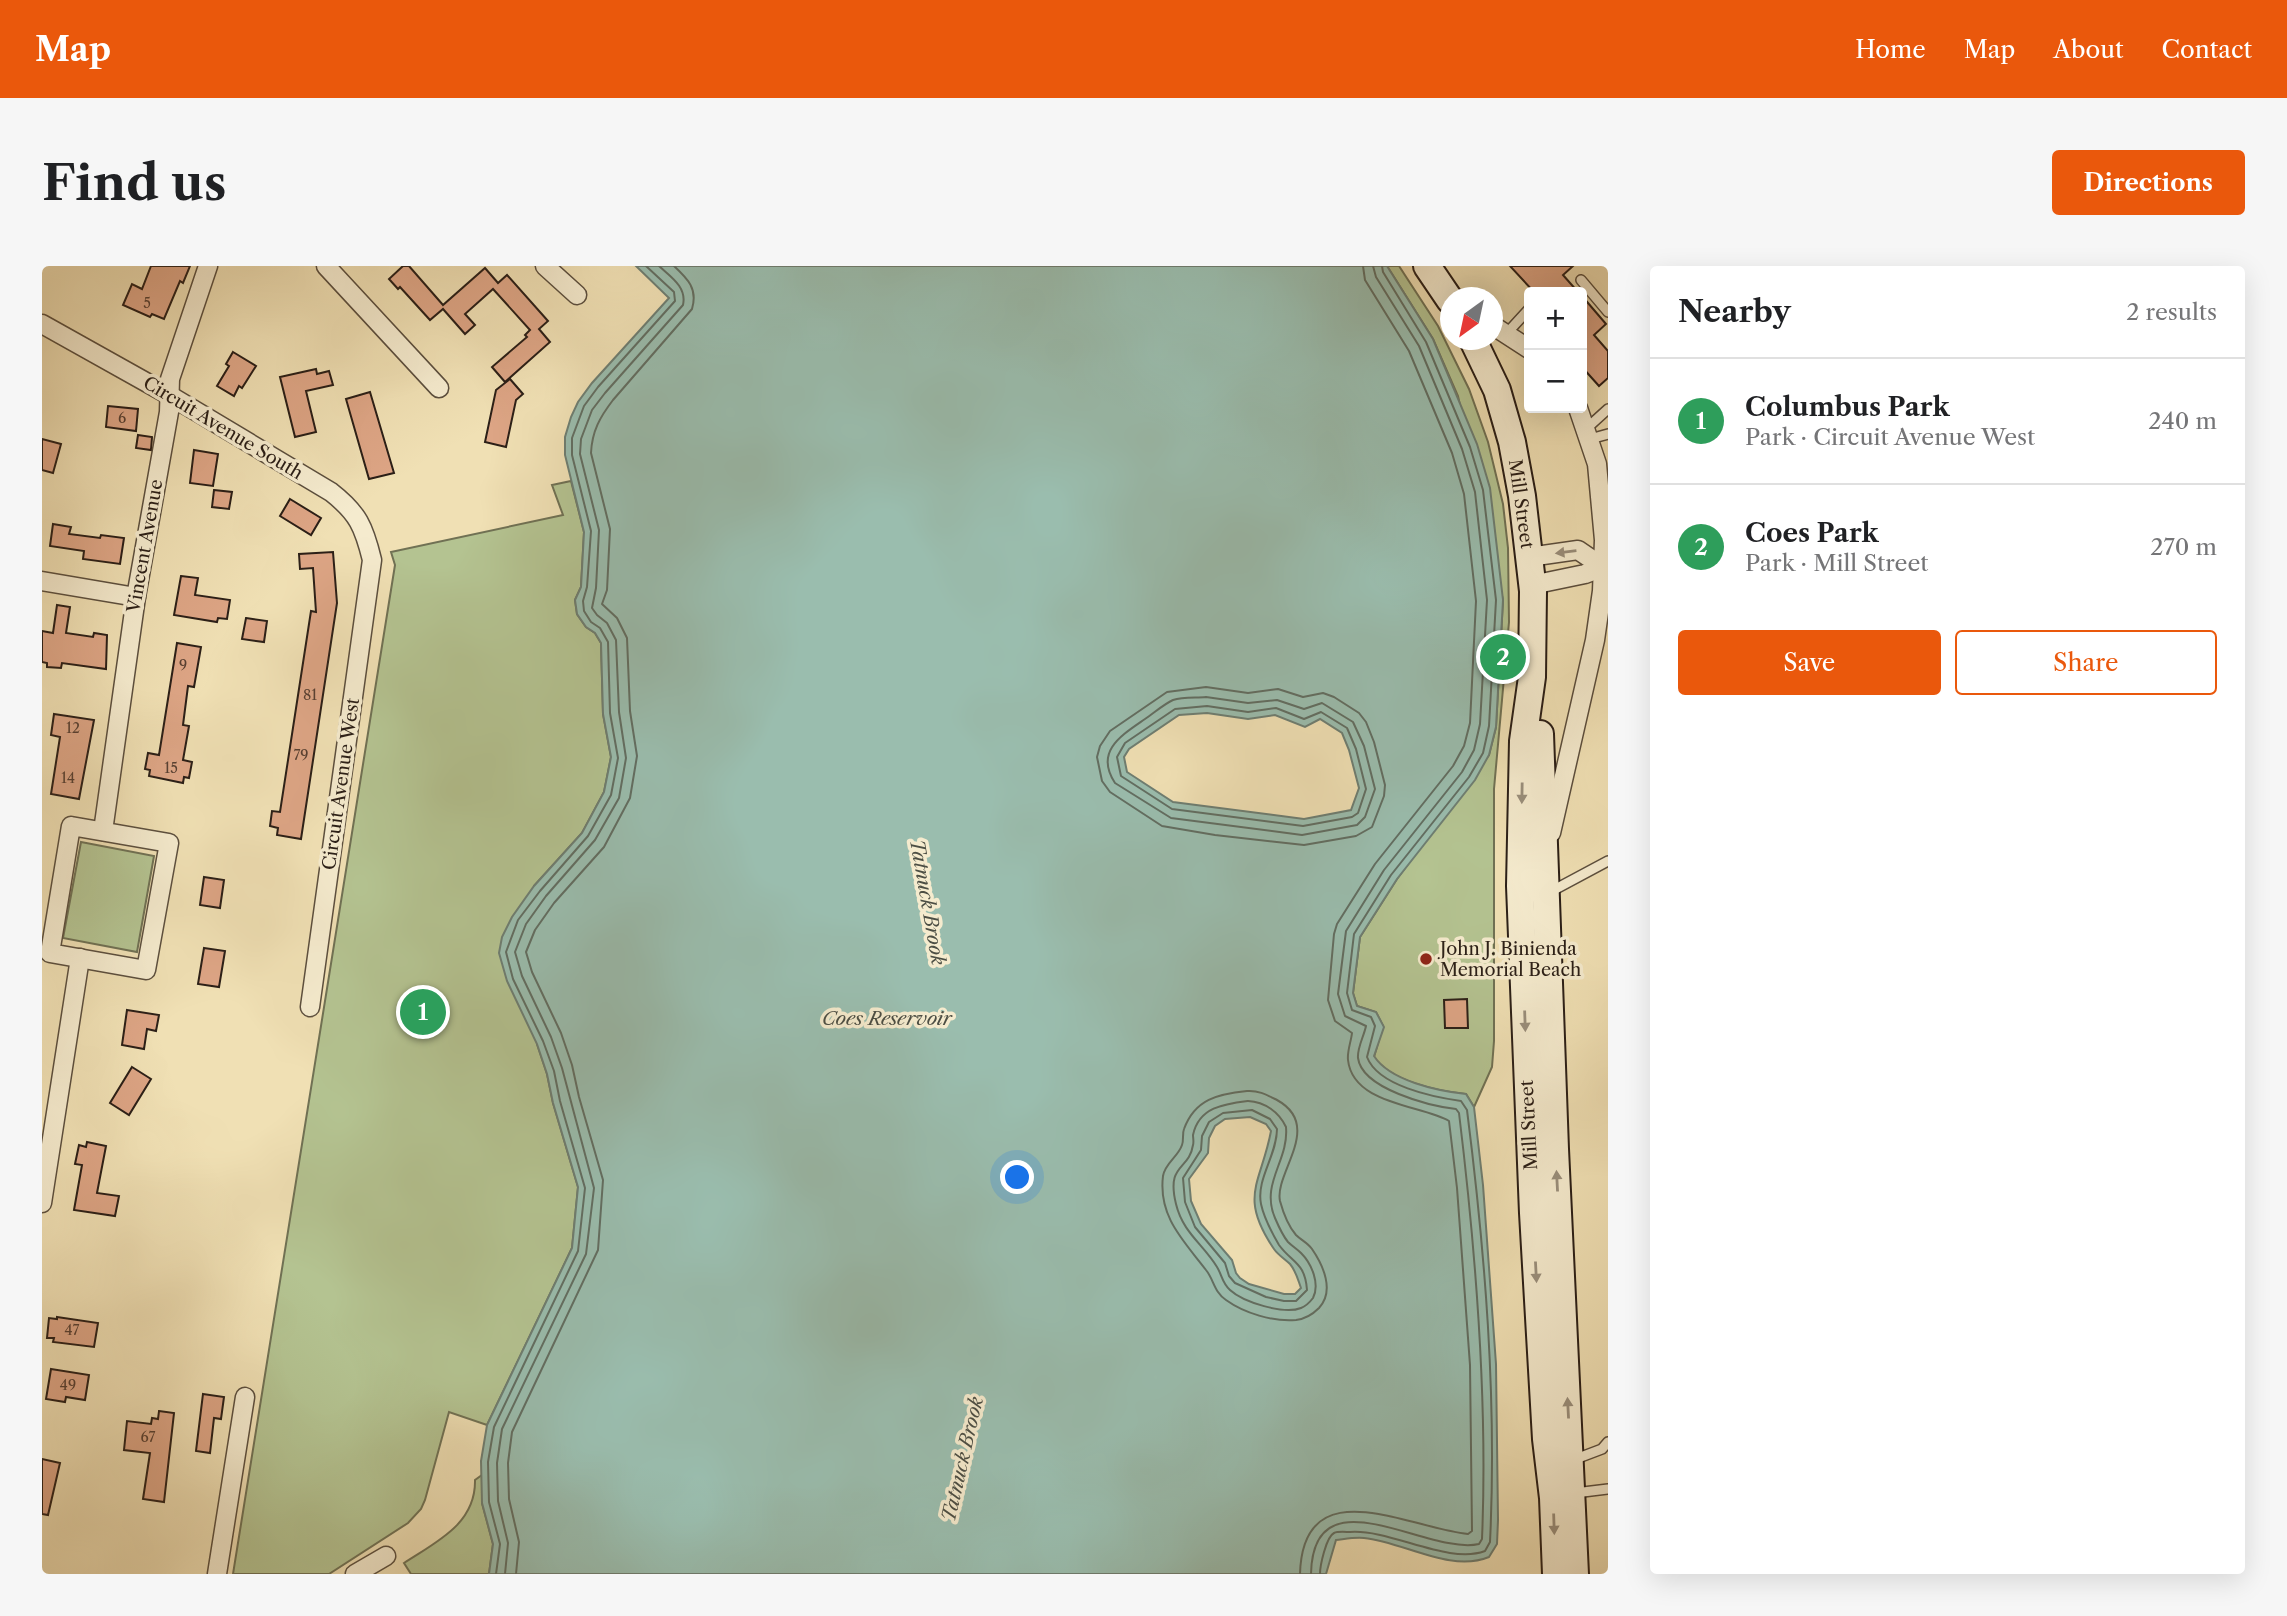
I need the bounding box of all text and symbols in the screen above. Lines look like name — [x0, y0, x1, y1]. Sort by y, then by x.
text: Map — [35, 29, 111, 70]
text: Home — [1855, 35, 1926, 64]
text: Map — [1964, 35, 2015, 64]
text: About — [2053, 35, 2124, 64]
text: Contact — [2162, 35, 2252, 64]
button: Directions — [2052, 150, 2245, 215]
text: Find us — [42, 152, 226, 213]
north arrow — [1440, 287, 1503, 350]
map controls — [1524, 287, 1587, 413]
button: + — [1524, 287, 1587, 350]
text: Nearby — [1678, 293, 1791, 330]
house number: 5 — [143, 294, 151, 312]
text: 2 results — [2126, 298, 2217, 326]
button: − — [1524, 350, 1587, 413]
street label: Circuit Avenue South — [139, 372, 307, 484]
text: Columbus Park — [1745, 391, 1950, 423]
text: 1 — [1696, 407, 1706, 435]
text: 240 m — [2148, 407, 2217, 435]
house number: 6 — [118, 409, 126, 427]
text: Park · Circuit Avenue West — [1745, 423, 2035, 451]
street label: Mill Street — [1504, 458, 1538, 551]
street label: Vincent Avenue — [122, 478, 168, 615]
text: Coes Park — [1745, 517, 1879, 549]
text: 2 — [1694, 533, 1708, 561]
text: 270 m — [2150, 533, 2217, 561]
one-way arrow — [1554, 546, 1576, 557]
text: Park · Mill Street — [1745, 549, 1928, 577]
button: Save — [1678, 630, 1941, 695]
button: Share — [1955, 630, 2217, 695]
pin: 2 — [1480, 631, 1526, 683]
house number: 9 — [179, 656, 187, 674]
house number: 81 — [303, 686, 317, 704]
street label: Circuit Avenue West — [318, 696, 364, 871]
house number: 12 — [66, 719, 80, 737]
house number: 79 — [293, 746, 309, 764]
house number: 15 — [164, 759, 178, 777]
house number: 14 — [61, 769, 75, 787]
one-way arrow — [1517, 782, 1528, 804]
water label: Tatnuck Brook — [905, 837, 950, 967]
place label: John J. Binienda Memorial Beach — [1437, 938, 1581, 981]
marker: John J. Binienda Memorial Beach — [1418, 951, 1434, 967]
pin: 1 — [400, 986, 446, 1038]
water label: Coes Reservoir — [822, 1007, 953, 1030]
one-way arrow — [1519, 1010, 1530, 1032]
street label: Mill Street — [1516, 1079, 1542, 1171]
your location — [1000, 1160, 1034, 1194]
one-way arrow — [1551, 1169, 1562, 1191]
one-way arrow — [1531, 1262, 1542, 1284]
house number: 47 — [65, 1321, 80, 1339]
house number: 49 — [60, 1376, 76, 1394]
water label: Tatnuck Brook — [937, 1394, 988, 1524]
one-way arrow — [1562, 1397, 1573, 1419]
house number: 67 — [141, 1428, 156, 1446]
one-way arrow — [1549, 1513, 1560, 1535]

